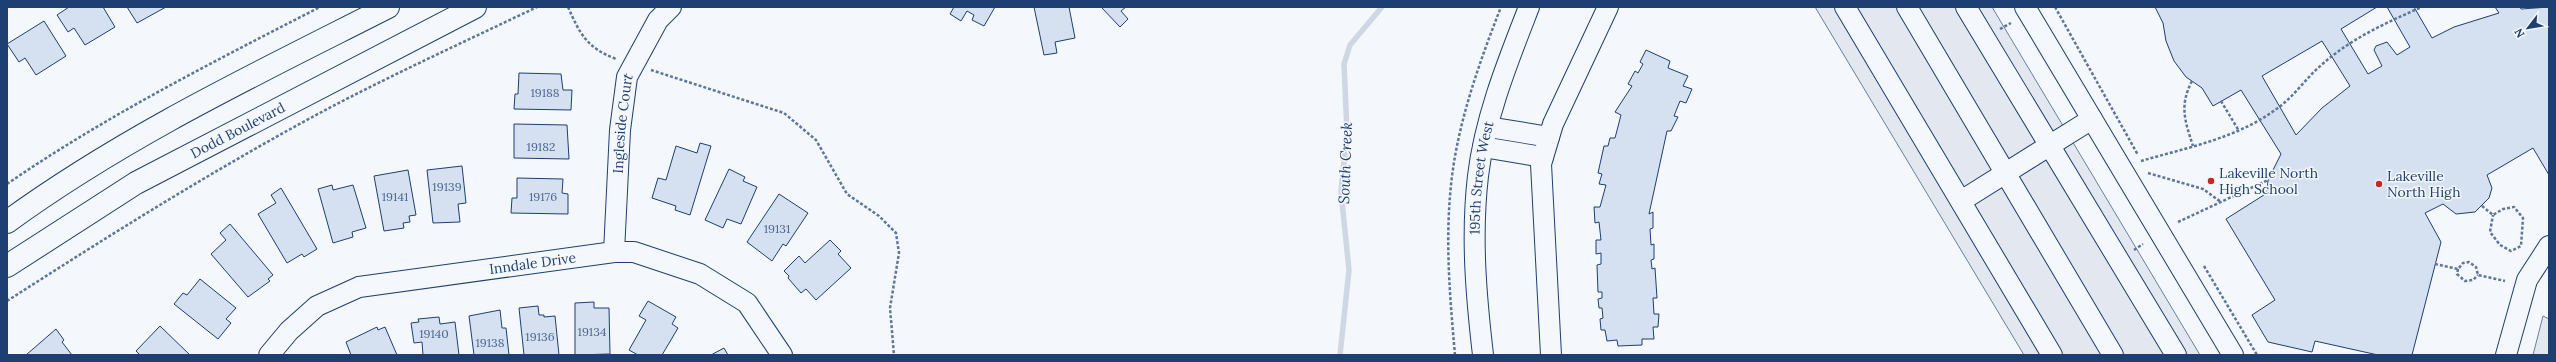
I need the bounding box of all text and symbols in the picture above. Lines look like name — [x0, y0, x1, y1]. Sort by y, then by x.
north arrow — [2508, 8, 2548, 48]
text: N — [2511, 25, 2528, 40]
street label: Ingleside Court — [609, 69, 637, 174]
house number: 19188 — [530, 85, 560, 100]
street label: Dodd Boulevard — [187, 98, 288, 162]
street label: 195th Street West — [1466, 118, 1498, 235]
water label: South Creek — [1334, 121, 1356, 204]
house number: 19182 — [527, 139, 555, 154]
place label: Lakeville North High School — [2219, 164, 2318, 198]
place label: Lakeville North High — [2387, 167, 2461, 201]
marker: Lakeville North High School — [2206, 176, 2216, 186]
house number: 19139 — [432, 179, 462, 194]
marker: Lakeville North High — [2374, 179, 2384, 189]
house number: 19141 — [382, 189, 408, 204]
house number: 19176 — [529, 189, 557, 204]
house number: 19131 — [764, 221, 790, 236]
street label: Inndale Drive — [488, 248, 577, 278]
house number: 19134 — [578, 324, 607, 339]
house number: 19140 — [419, 326, 449, 341]
house number: 19136 — [525, 329, 555, 344]
house number: 19138 — [475, 335, 505, 350]

